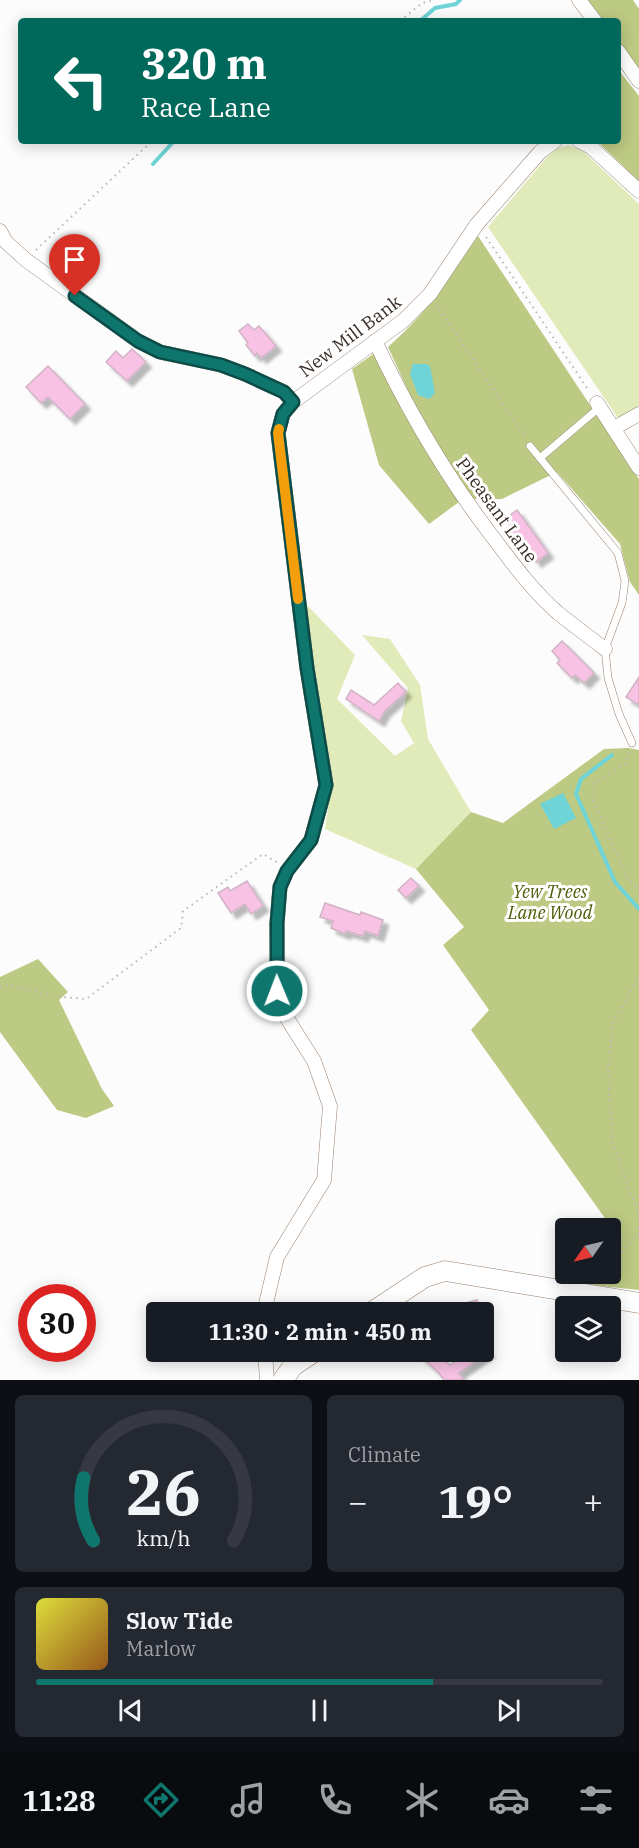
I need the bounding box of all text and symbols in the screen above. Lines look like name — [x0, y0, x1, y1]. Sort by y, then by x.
text: 320 m — [141, 36, 267, 91]
icon: left — [42, 42, 120, 120]
text: Race Lane — [141, 89, 271, 124]
pin — [49, 234, 100, 296]
icon: arrive — [58, 243, 91, 276]
street label: New Mill Bank — [294, 290, 406, 382]
street label: Pheasant Lane — [451, 453, 543, 567]
park label: Yew Trees Lane Wood — [507, 880, 592, 924]
position arrow — [245, 959, 309, 1023]
north arrow — [555, 1218, 621, 1284]
map controls — [555, 1218, 621, 1362]
speed limit sign: 30 — [18, 1284, 96, 1362]
button: layers — [555, 1296, 621, 1362]
text: 11:30 · 2 min · 450 m — [208, 1317, 432, 1346]
text: Climate — [348, 1441, 421, 1468]
text: 26 — [126, 1451, 201, 1532]
text: 19° — [438, 1472, 513, 1530]
text: − — [348, 1480, 368, 1523]
text: + — [583, 1480, 603, 1523]
text: km/h — [136, 1524, 191, 1552]
text: Slow Tide — [126, 1606, 233, 1635]
text: Marlow — [126, 1635, 196, 1662]
icon: previous — [114, 1694, 147, 1727]
icon: pause — [303, 1694, 336, 1727]
icon: next — [492, 1694, 525, 1727]
icon: directions — [140, 1779, 182, 1821]
icon: music — [227, 1779, 269, 1821]
icon: phone — [314, 1779, 356, 1821]
icon: climate — [401, 1779, 443, 1821]
icon: car — [488, 1779, 530, 1821]
icon: filters — [575, 1779, 617, 1821]
text: 11:28 — [22, 1783, 95, 1818]

